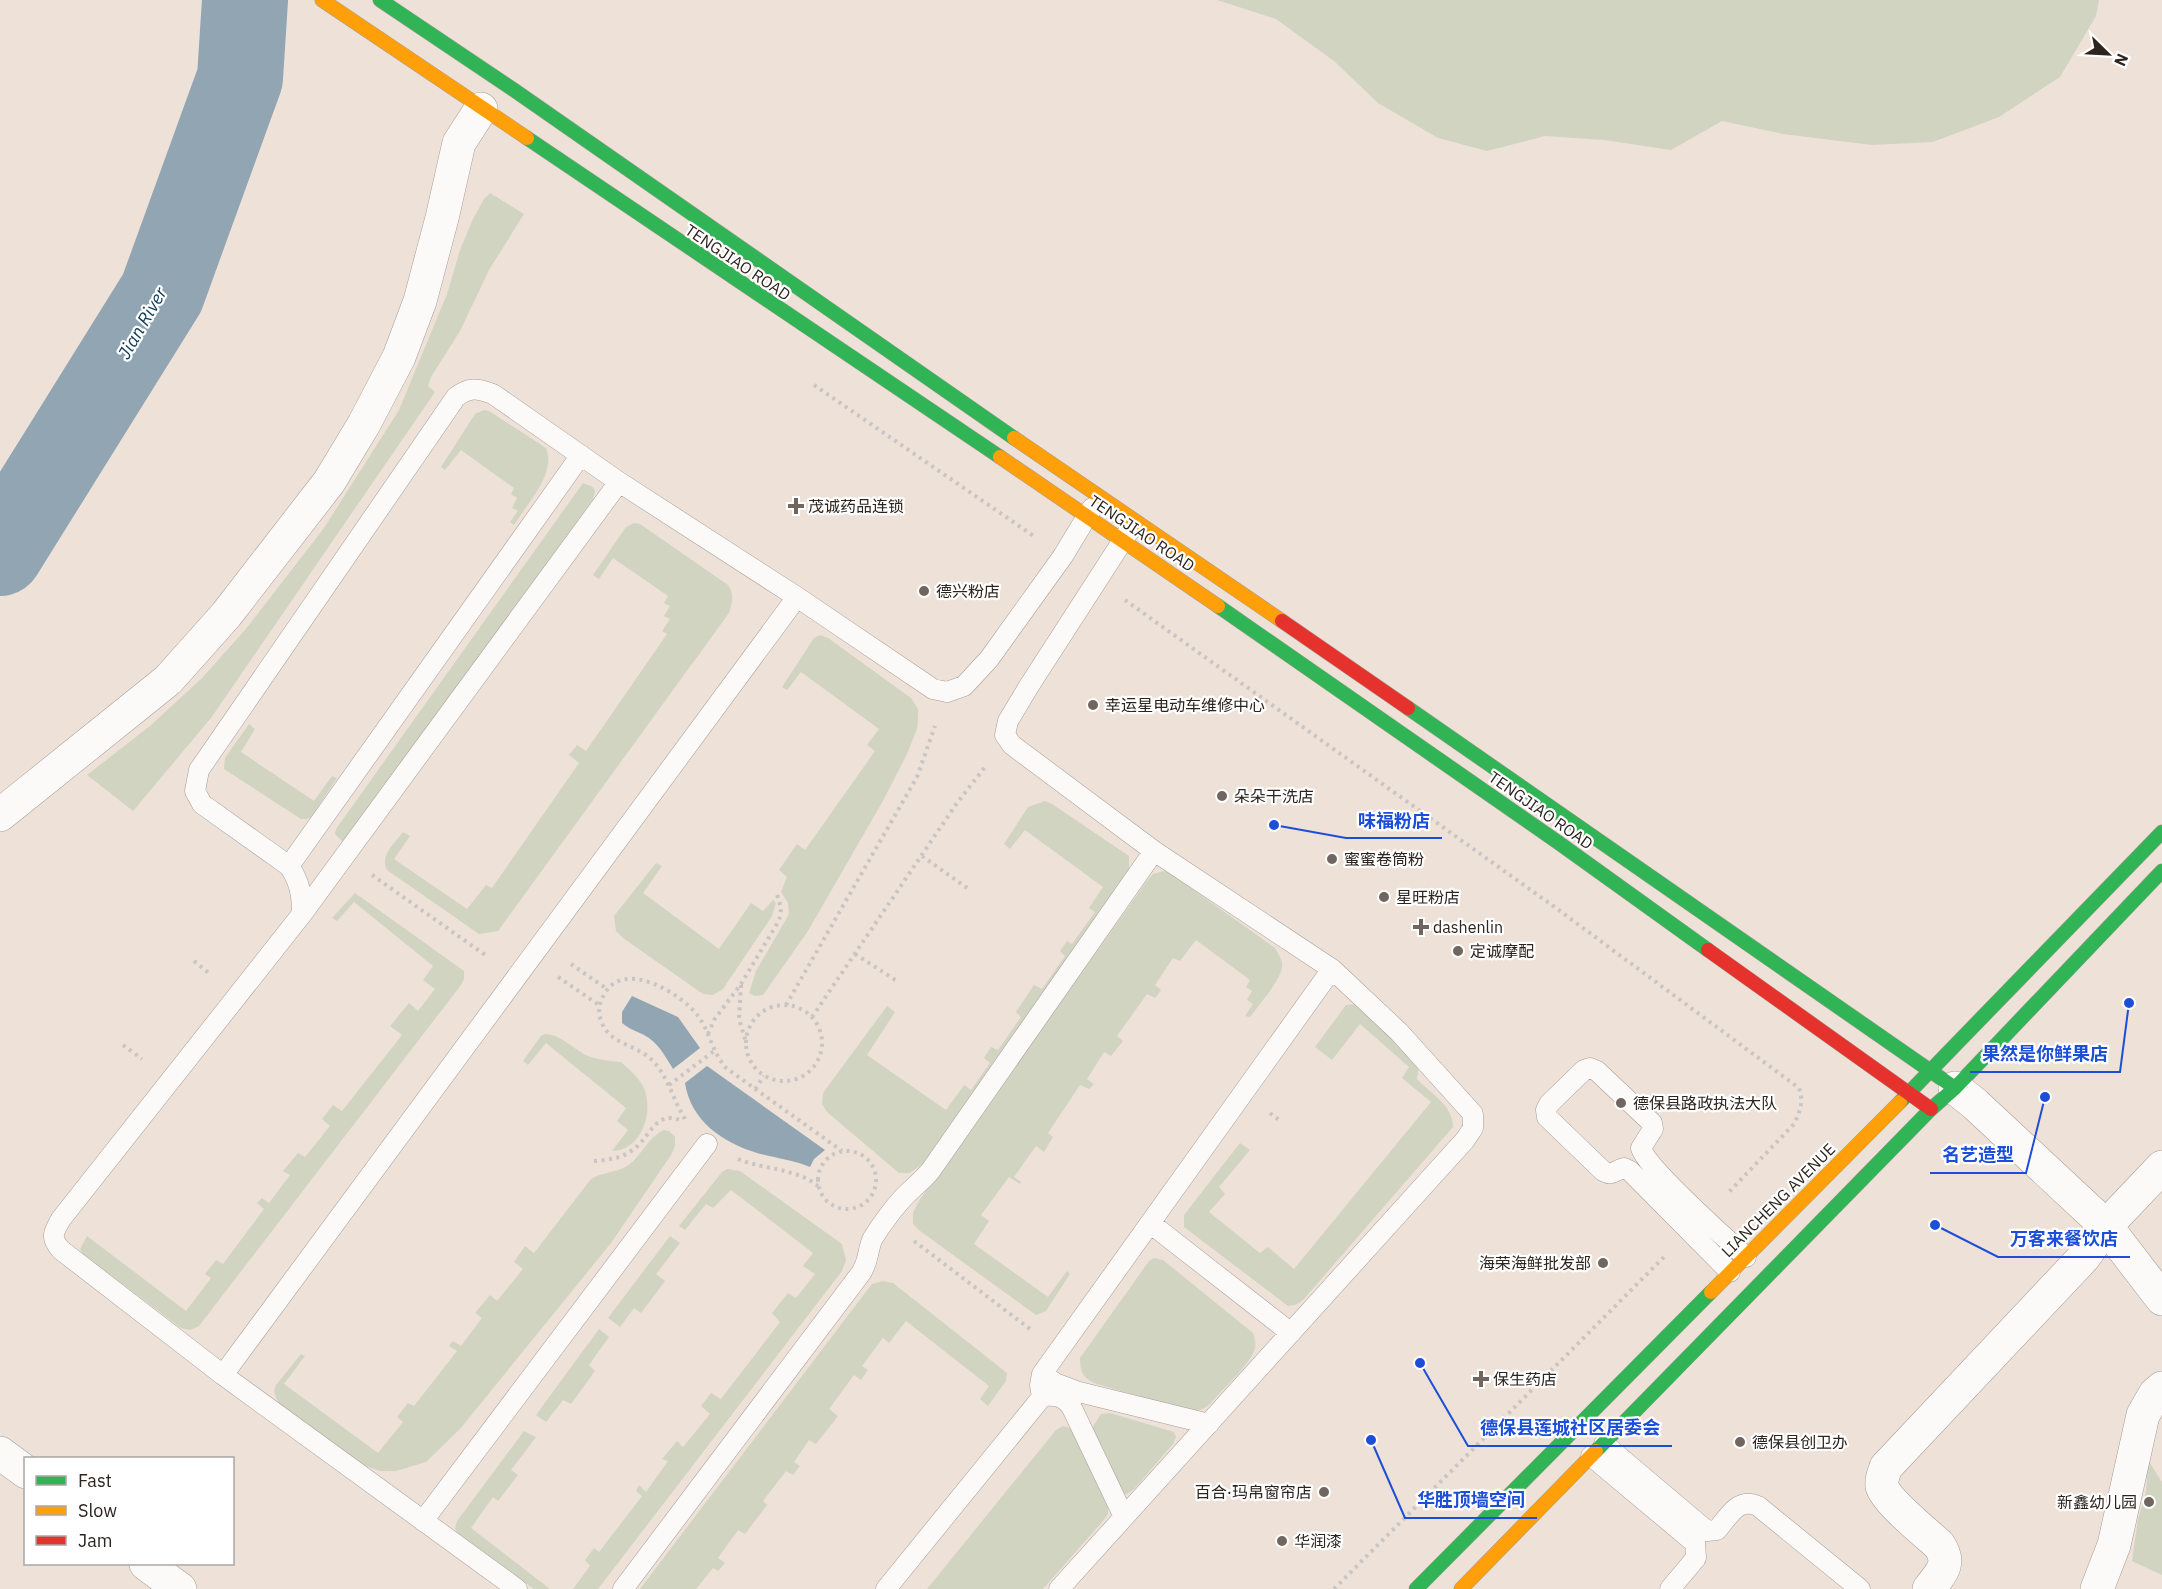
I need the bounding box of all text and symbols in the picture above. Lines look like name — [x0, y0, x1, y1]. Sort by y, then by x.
north arrow — [2078, 24, 2138, 84]
text: N — [2110, 51, 2133, 69]
street label: TENGJIAO ROAD — [682, 219, 794, 305]
water label: Jian River — [112, 283, 172, 363]
street label: TENGJIAO ROAD — [1086, 490, 1198, 576]
place label: 茂诚药品连锁 — [808, 496, 904, 516]
marker: 茂诚药品连锁 — [789, 499, 803, 513]
place label: 德兴粉店 — [936, 581, 1000, 601]
marker: 德兴粉店 — [917, 584, 931, 598]
place label: 幸运星电动车维修中心 — [1105, 695, 1265, 715]
marker: 幸运星电动车维修中心 — [1086, 698, 1100, 712]
street label: TENGJIAO ROAD — [1485, 767, 1597, 853]
place label: 朵朵干洗店 — [1234, 786, 1314, 806]
marker: 朵朵干洗店 — [1215, 789, 1229, 803]
callout: 味福粉店 — [1346, 802, 1442, 838]
text: 味福粉店 — [1358, 809, 1430, 832]
place label: 蜜蜜卷筒粉 — [1344, 849, 1424, 869]
marker: 蜜蜜卷筒粉 — [1325, 852, 1339, 866]
place label: 星旺粉店 — [1396, 887, 1460, 907]
marker: 星旺粉店 — [1377, 890, 1391, 904]
place label: dashenlin — [1433, 917, 1503, 937]
marker: dashenlin — [1414, 920, 1428, 934]
place label: 定诚摩配 — [1470, 941, 1534, 961]
marker: 定诚摩配 — [1451, 944, 1465, 958]
callout: 果然是你鲜果店 — [1970, 1036, 2120, 1072]
text: 果然是你鲜果店 — [1982, 1042, 2108, 1065]
place label: 德保县路政执法大队 — [1633, 1093, 1777, 1113]
marker: 德保县路政执法大队 — [1614, 1096, 1628, 1110]
callout: 名艺造型 — [1930, 1137, 2026, 1173]
street label: LIANCHENG AVENUE — [1717, 1139, 1839, 1261]
text: 名艺造型 — [1942, 1143, 2014, 1166]
callout: 万客来餐饮店 — [1998, 1221, 2130, 1257]
text: 万客来餐饮店 — [2010, 1227, 2118, 1250]
place label: 海荣海鲜批发部 — [1479, 1253, 1591, 1273]
marker: 海荣海鲜批发部 — [1596, 1256, 1610, 1270]
place label: 保生药店 — [1493, 1369, 1557, 1389]
marker: 保生药店 — [1474, 1372, 1488, 1386]
callout: 德保县莲城社区居委会 — [1468, 1410, 1672, 1446]
text: 德保县莲城社区居委会 — [1480, 1416, 1660, 1439]
place label: 德保县创卫办 — [1752, 1432, 1848, 1452]
marker: 德保县创卫办 — [1733, 1435, 1747, 1449]
legend — [24, 1457, 234, 1565]
text: Fast — [78, 1469, 112, 1492]
place label: 百合·玛帛窗帘店 — [1195, 1482, 1312, 1502]
callout: 华胜顶墙空间 — [1405, 1482, 1537, 1518]
marker: 百合·玛帛窗帘店 — [1317, 1485, 1331, 1499]
text: 华胜顶墙空间 — [1417, 1488, 1525, 1511]
place label: 新鑫幼儿园 — [2057, 1492, 2137, 1512]
marker: 新鑫幼儿园 — [2142, 1495, 2156, 1509]
text: Slow — [78, 1499, 117, 1522]
text: Jam — [78, 1529, 113, 1552]
place label: 华润漆 — [1294, 1531, 1342, 1551]
marker: 华润漆 — [1275, 1534, 1289, 1548]

